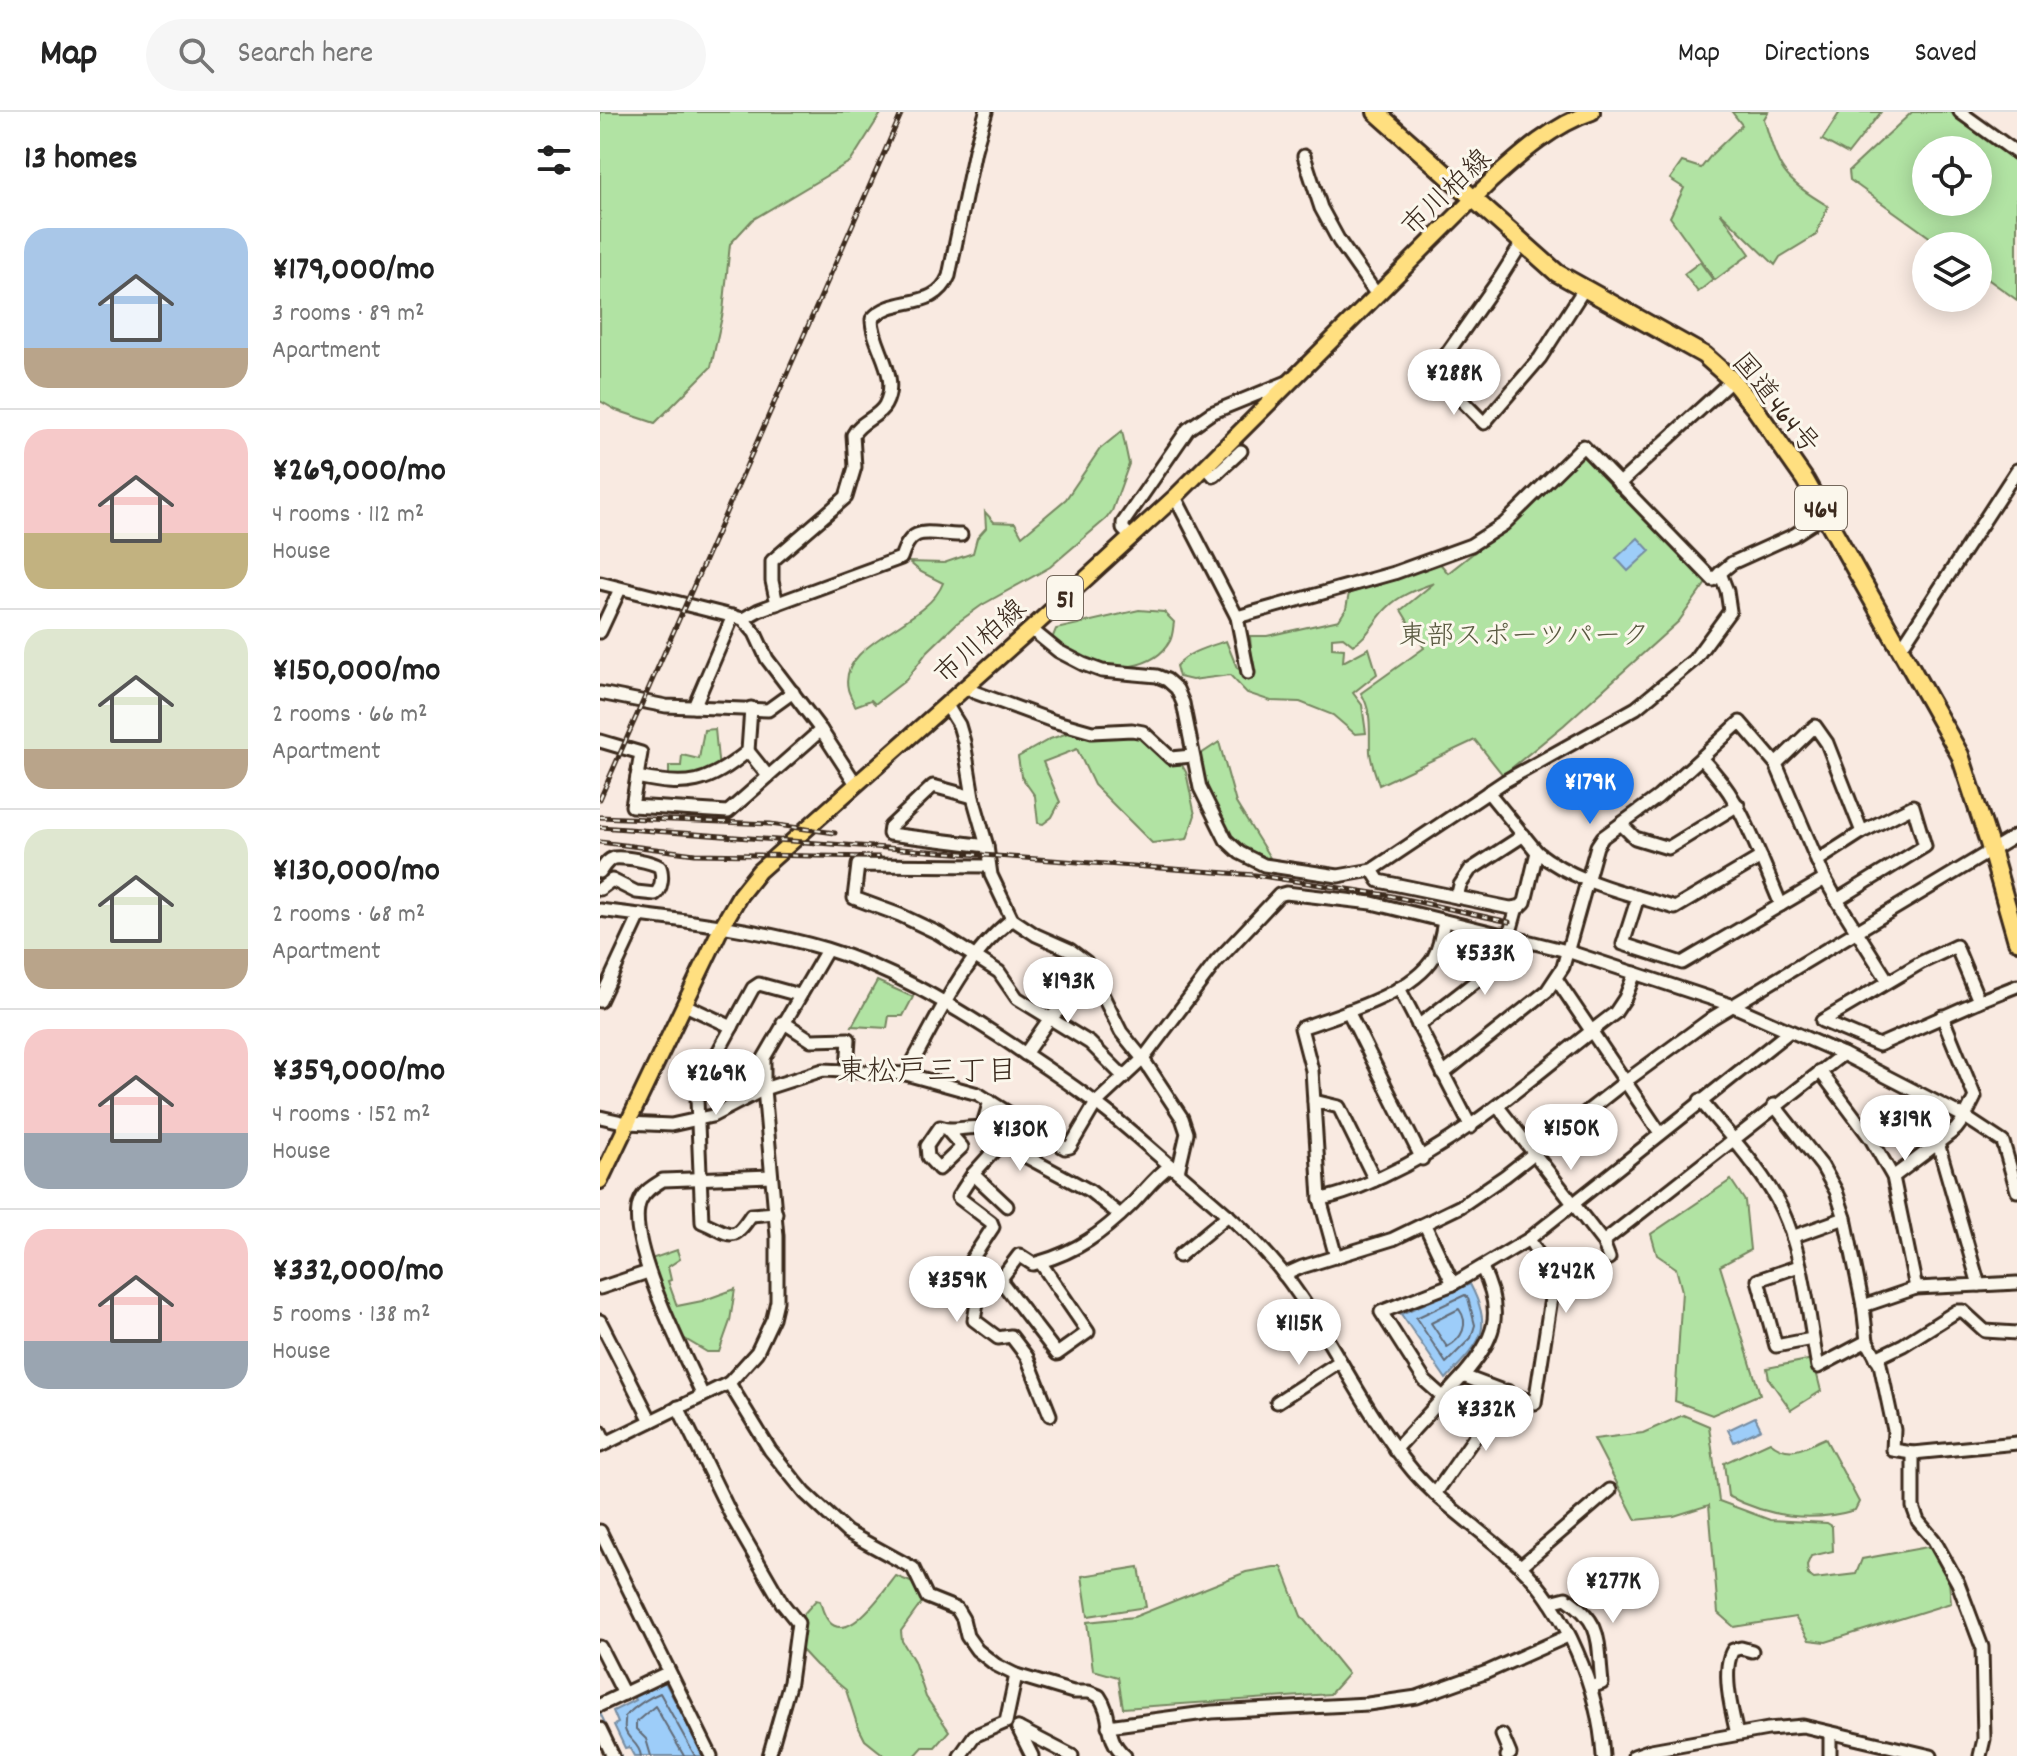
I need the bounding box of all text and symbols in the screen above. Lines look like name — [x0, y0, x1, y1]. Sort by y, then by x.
search box — [146, 19, 706, 91]
text: Map — [40, 28, 98, 83]
icon: search — [174, 33, 218, 77]
text: Search here — [238, 34, 373, 77]
text: Map — [1678, 35, 1720, 75]
text: Directions — [1764, 35, 1870, 75]
text: Saved — [1914, 35, 1977, 75]
text: 13 homes — [24, 136, 138, 185]
map controls — [1912, 136, 1992, 312]
button: locate — [1912, 136, 1992, 216]
icon: filters — [532, 138, 576, 182]
street label: 市川柏線 — [1394, 141, 1503, 248]
button: layers — [1912, 232, 1992, 312]
text: ¥179,000/mo — [272, 247, 435, 296]
icon: home — [88, 260, 184, 356]
text: 3 rooms · 89 m² — [272, 296, 425, 333]
text: Apartment — [272, 333, 381, 370]
street label: 国道464号 — [1720, 346, 1827, 465]
pin: ¥288K — [1398, 349, 1510, 417]
text: ¥288K — [1426, 356, 1482, 393]
text: ¥269,000/mo — [272, 448, 446, 497]
icon: home — [88, 461, 184, 557]
road number: 464 — [1795, 486, 1847, 530]
text: 4 rooms · 112 m² — [272, 497, 424, 534]
text: House — [272, 534, 330, 571]
road number: 51 — [1047, 576, 1083, 620]
street label: 市川柏線 — [927, 591, 1037, 696]
park label: 東部スポーツパーク — [1399, 619, 1649, 659]
text: ¥150,000/mo — [272, 648, 440, 697]
icon: home — [88, 661, 184, 757]
text: 2 rooms · 66 m² — [272, 697, 428, 734]
text: Apartment — [272, 734, 381, 771]
pin: ¥179K — [1534, 758, 1646, 826]
text: ¥179K — [1564, 765, 1616, 802]
text: ¥130,000/mo — [272, 848, 440, 897]
icon: home — [88, 861, 184, 957]
text: 2 rooms · 68 m² — [272, 897, 425, 934]
pin: ¥533K — [1429, 929, 1541, 997]
text: Apartment — [272, 934, 381, 971]
text: ¥533K — [1455, 936, 1515, 973]
pin: ¥193K — [1012, 957, 1124, 1025]
text: ¥193K — [1041, 964, 1095, 1001]
text: ¥359,000/mo — [272, 1048, 445, 1097]
pin: ¥269K — [660, 1049, 772, 1117]
district label: 東松戸三丁目 — [837, 1053, 1017, 1096]
text: ¥269K — [686, 1056, 746, 1093]
icon: home — [88, 1061, 184, 1157]
pin: ¥319K — [1849, 1095, 1961, 1163]
text: 4 rooms · 152 m² — [272, 1097, 431, 1134]
text: ¥319K — [1878, 1102, 1932, 1139]
pin: ¥150K — [1515, 1104, 1627, 1172]
pin: ¥130K — [964, 1105, 1076, 1173]
text: ¥150K — [1543, 1111, 1599, 1148]
text: ¥130K — [992, 1112, 1048, 1149]
text: House — [272, 1134, 330, 1171]
pin: ¥242K — [1510, 1247, 1622, 1315]
text: ¥332,000/mo — [272, 1248, 444, 1297]
text: ¥242K — [1537, 1254, 1595, 1291]
pin: ¥359K — [901, 1256, 1013, 1324]
icon: home — [88, 1261, 184, 1357]
text: ¥359K — [927, 1263, 987, 1300]
text: 5 rooms · 138 m² — [272, 1297, 430, 1334]
pin: ¥115K — [1243, 1299, 1355, 1367]
text: ¥115K — [1275, 1306, 1323, 1343]
text: House — [272, 1334, 330, 1371]
pin: ¥332K — [1430, 1385, 1542, 1453]
text: ¥332K — [1456, 1392, 1516, 1429]
pin: ¥277K — [1557, 1557, 1669, 1625]
text: ¥277K — [1585, 1564, 1641, 1601]

